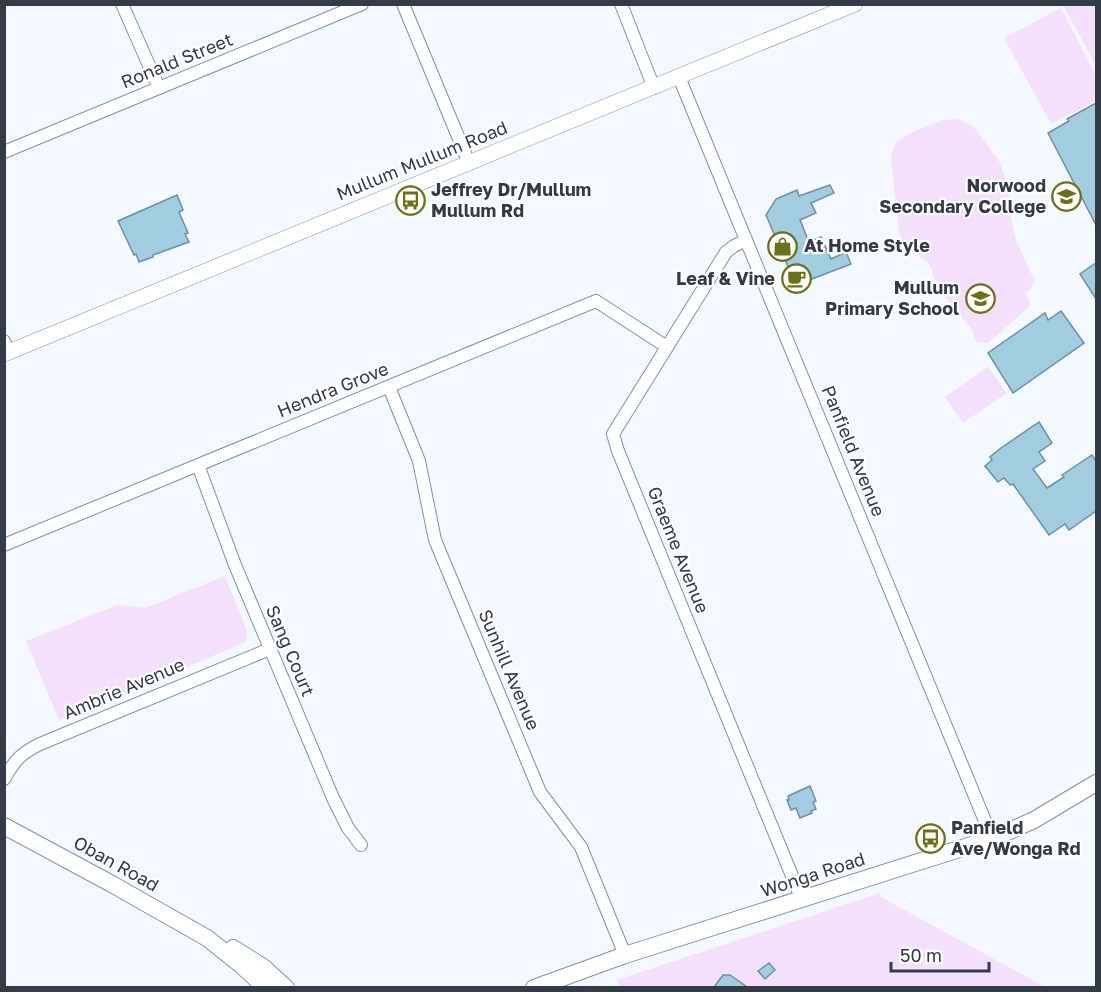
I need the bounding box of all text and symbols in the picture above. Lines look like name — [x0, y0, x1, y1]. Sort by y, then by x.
street label: Ronald Street — [118, 28, 236, 92]
street label: Mullum Mullum Road — [333, 116, 510, 204]
place label: Norwood Secondary College — [879, 174, 1046, 217]
place label: Jeffrey Dr/Mullum Mullum Rd — [431, 178, 591, 221]
school or university icon: Norwood Secondary College — [1051, 180, 1083, 212]
bus stop icon: Jeffrey Dr/Mullum Mullum Rd — [394, 184, 426, 216]
shop icon: At Home Style — [767, 230, 799, 262]
place label: At Home Style — [804, 234, 930, 256]
cafe icon: Leaf & Vine — [780, 263, 812, 295]
place label: Leaf & Vine — [676, 267, 775, 289]
place label: Mullum Primary School — [825, 276, 959, 319]
school or university icon: Mullum Primary School — [964, 282, 996, 314]
street label: Hendra Grove — [274, 357, 391, 421]
street label: Panfield Avenue — [818, 382, 890, 519]
street label: Graeme Avenue — [644, 483, 714, 616]
street label: Sang Court — [262, 602, 320, 699]
street label: Sunhill Avenue — [475, 606, 545, 733]
street label: Ambrie Avenue — [60, 653, 187, 723]
place label: Panfield Ave/Wonga Rd — [951, 816, 1081, 859]
bus stop icon: Panfield Ave/Wonga Rd — [914, 822, 946, 854]
street label: Oban Road — [70, 831, 163, 896]
street label: Wonga Road — [758, 847, 868, 901]
scale bar — [891, 935, 988, 973]
text: 50 m — [900, 944, 942, 966]

